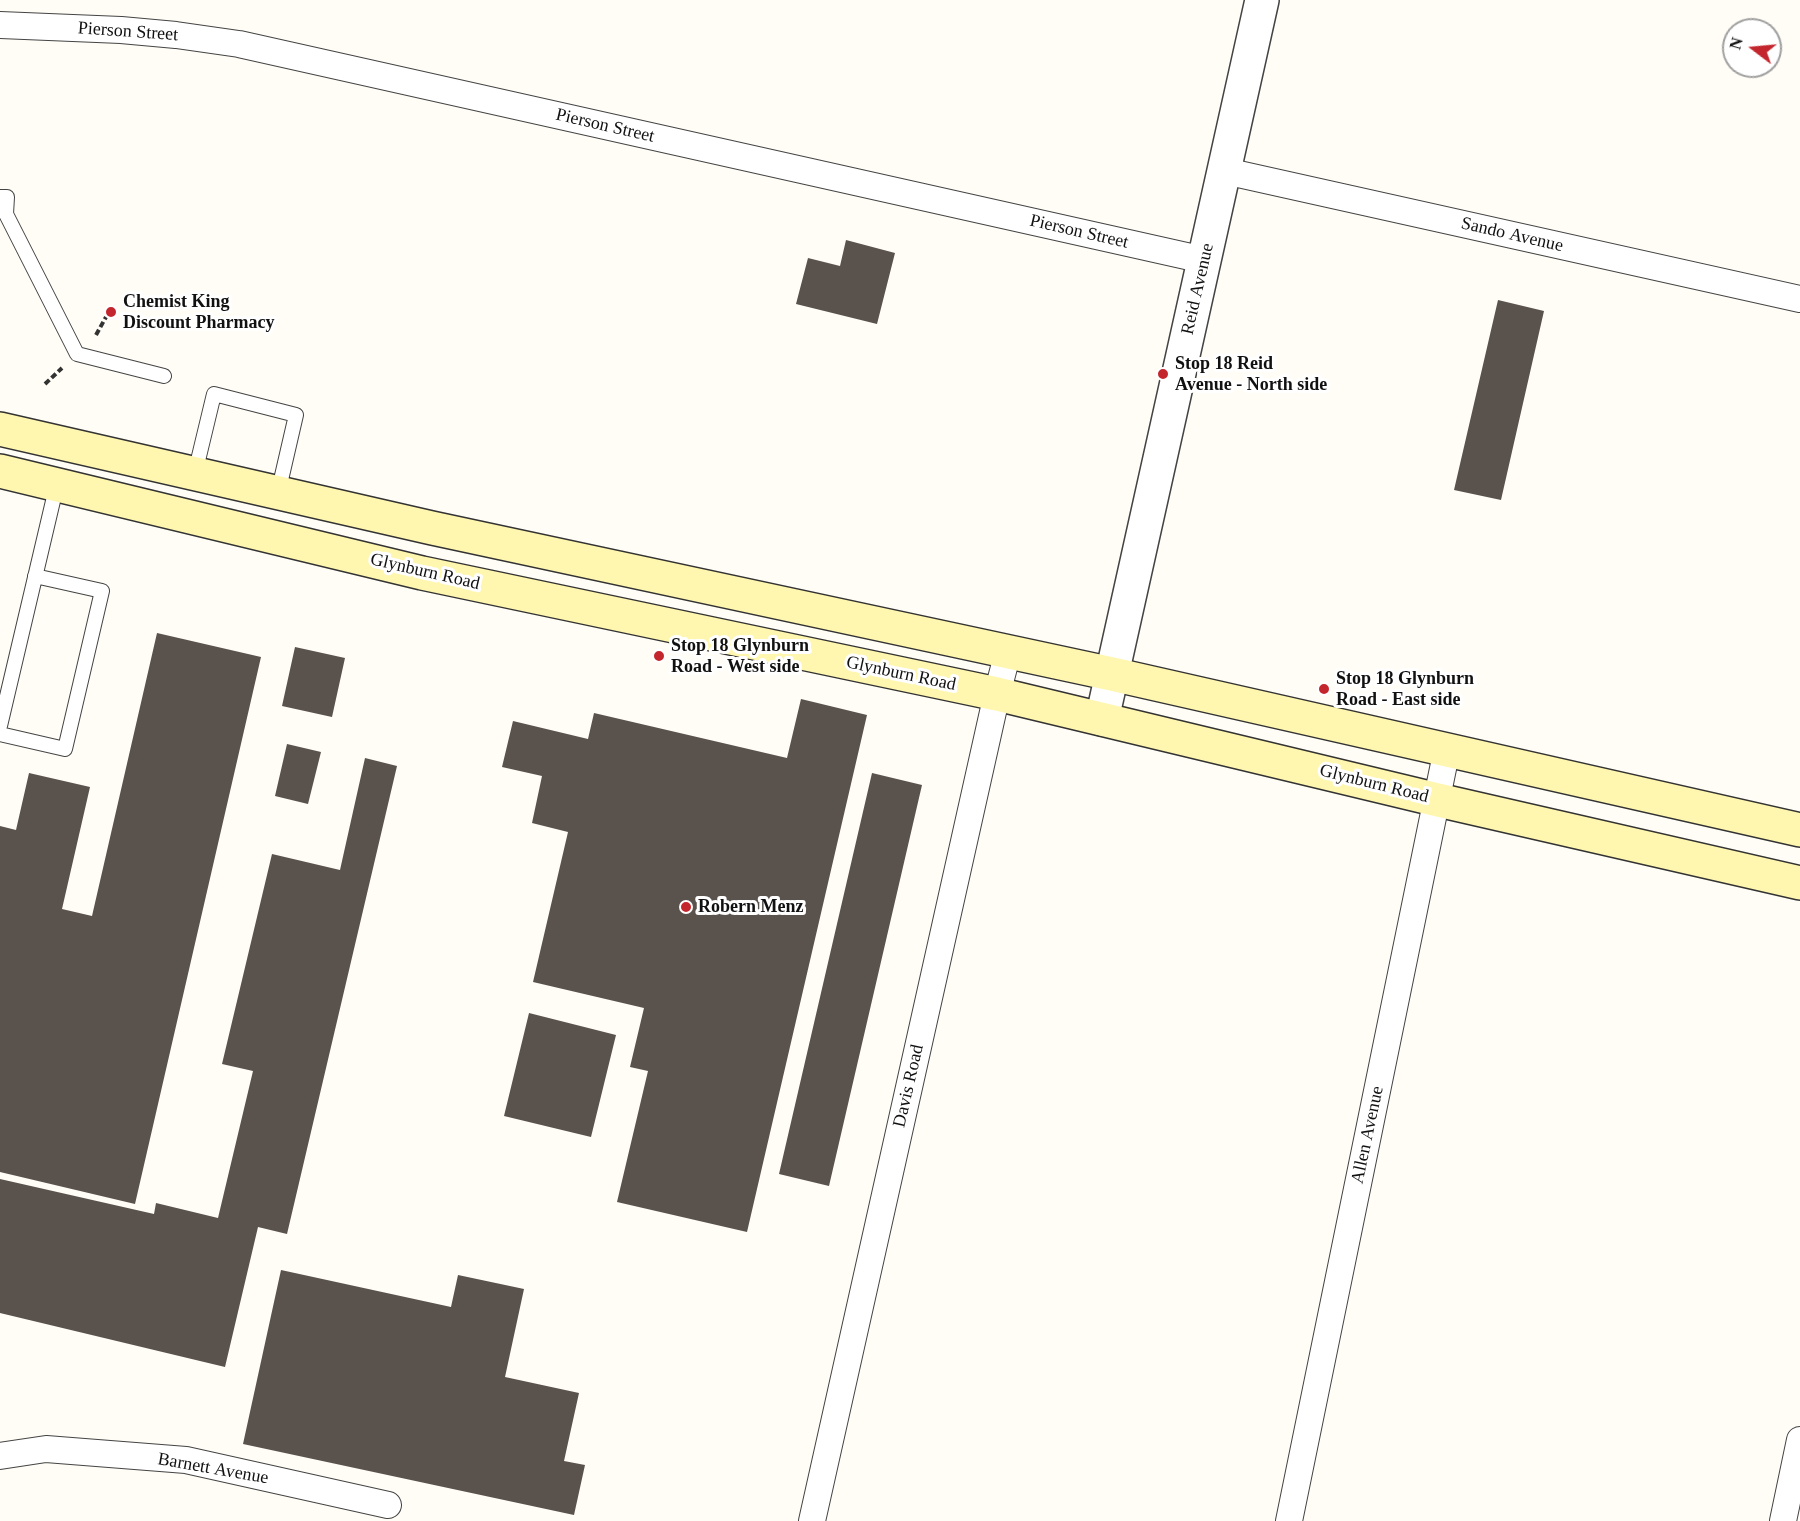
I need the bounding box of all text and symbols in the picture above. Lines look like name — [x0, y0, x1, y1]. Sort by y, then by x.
street label: Pierson Street — [77, 18, 179, 46]
north arrow — [1722, 18, 1782, 78]
text: N — [1726, 36, 1746, 51]
street label: Pierson Street — [554, 104, 656, 148]
street label: Pierson Street — [1028, 210, 1130, 254]
street label: Sando Avenue — [1459, 213, 1565, 257]
street label: Reid Avenue — [1177, 241, 1219, 337]
place label: Chemist King Discount Pharmacy — [123, 291, 274, 334]
marker: Chemist King Discount Pharmacy — [104, 305, 118, 319]
place label: Stop 18 Reid Avenue - North side — [1175, 353, 1327, 395]
marker: Stop 18 Reid Avenue - North side — [1156, 367, 1170, 381]
street label: Glynburn Road — [368, 549, 482, 595]
place label: Stop 18 Glynburn Road - West side — [671, 635, 809, 678]
marker: Stop 18 Glynburn Road - West side — [652, 649, 666, 663]
street label: Glynburn Road — [844, 652, 958, 696]
place label: Stop 18 Glynburn Road - East side — [1336, 668, 1474, 710]
marker: Stop 18 Glynburn Road - East side — [1317, 682, 1331, 696]
street label: Glynburn Road — [1317, 760, 1431, 808]
place label: Robern Menz — [698, 896, 803, 918]
marker: Robern Menz — [679, 900, 693, 914]
street label: Davis Road — [889, 1042, 929, 1130]
street label: Allen Avenue — [1347, 1084, 1389, 1186]
street label: Barnett Avenue — [156, 1449, 270, 1489]

